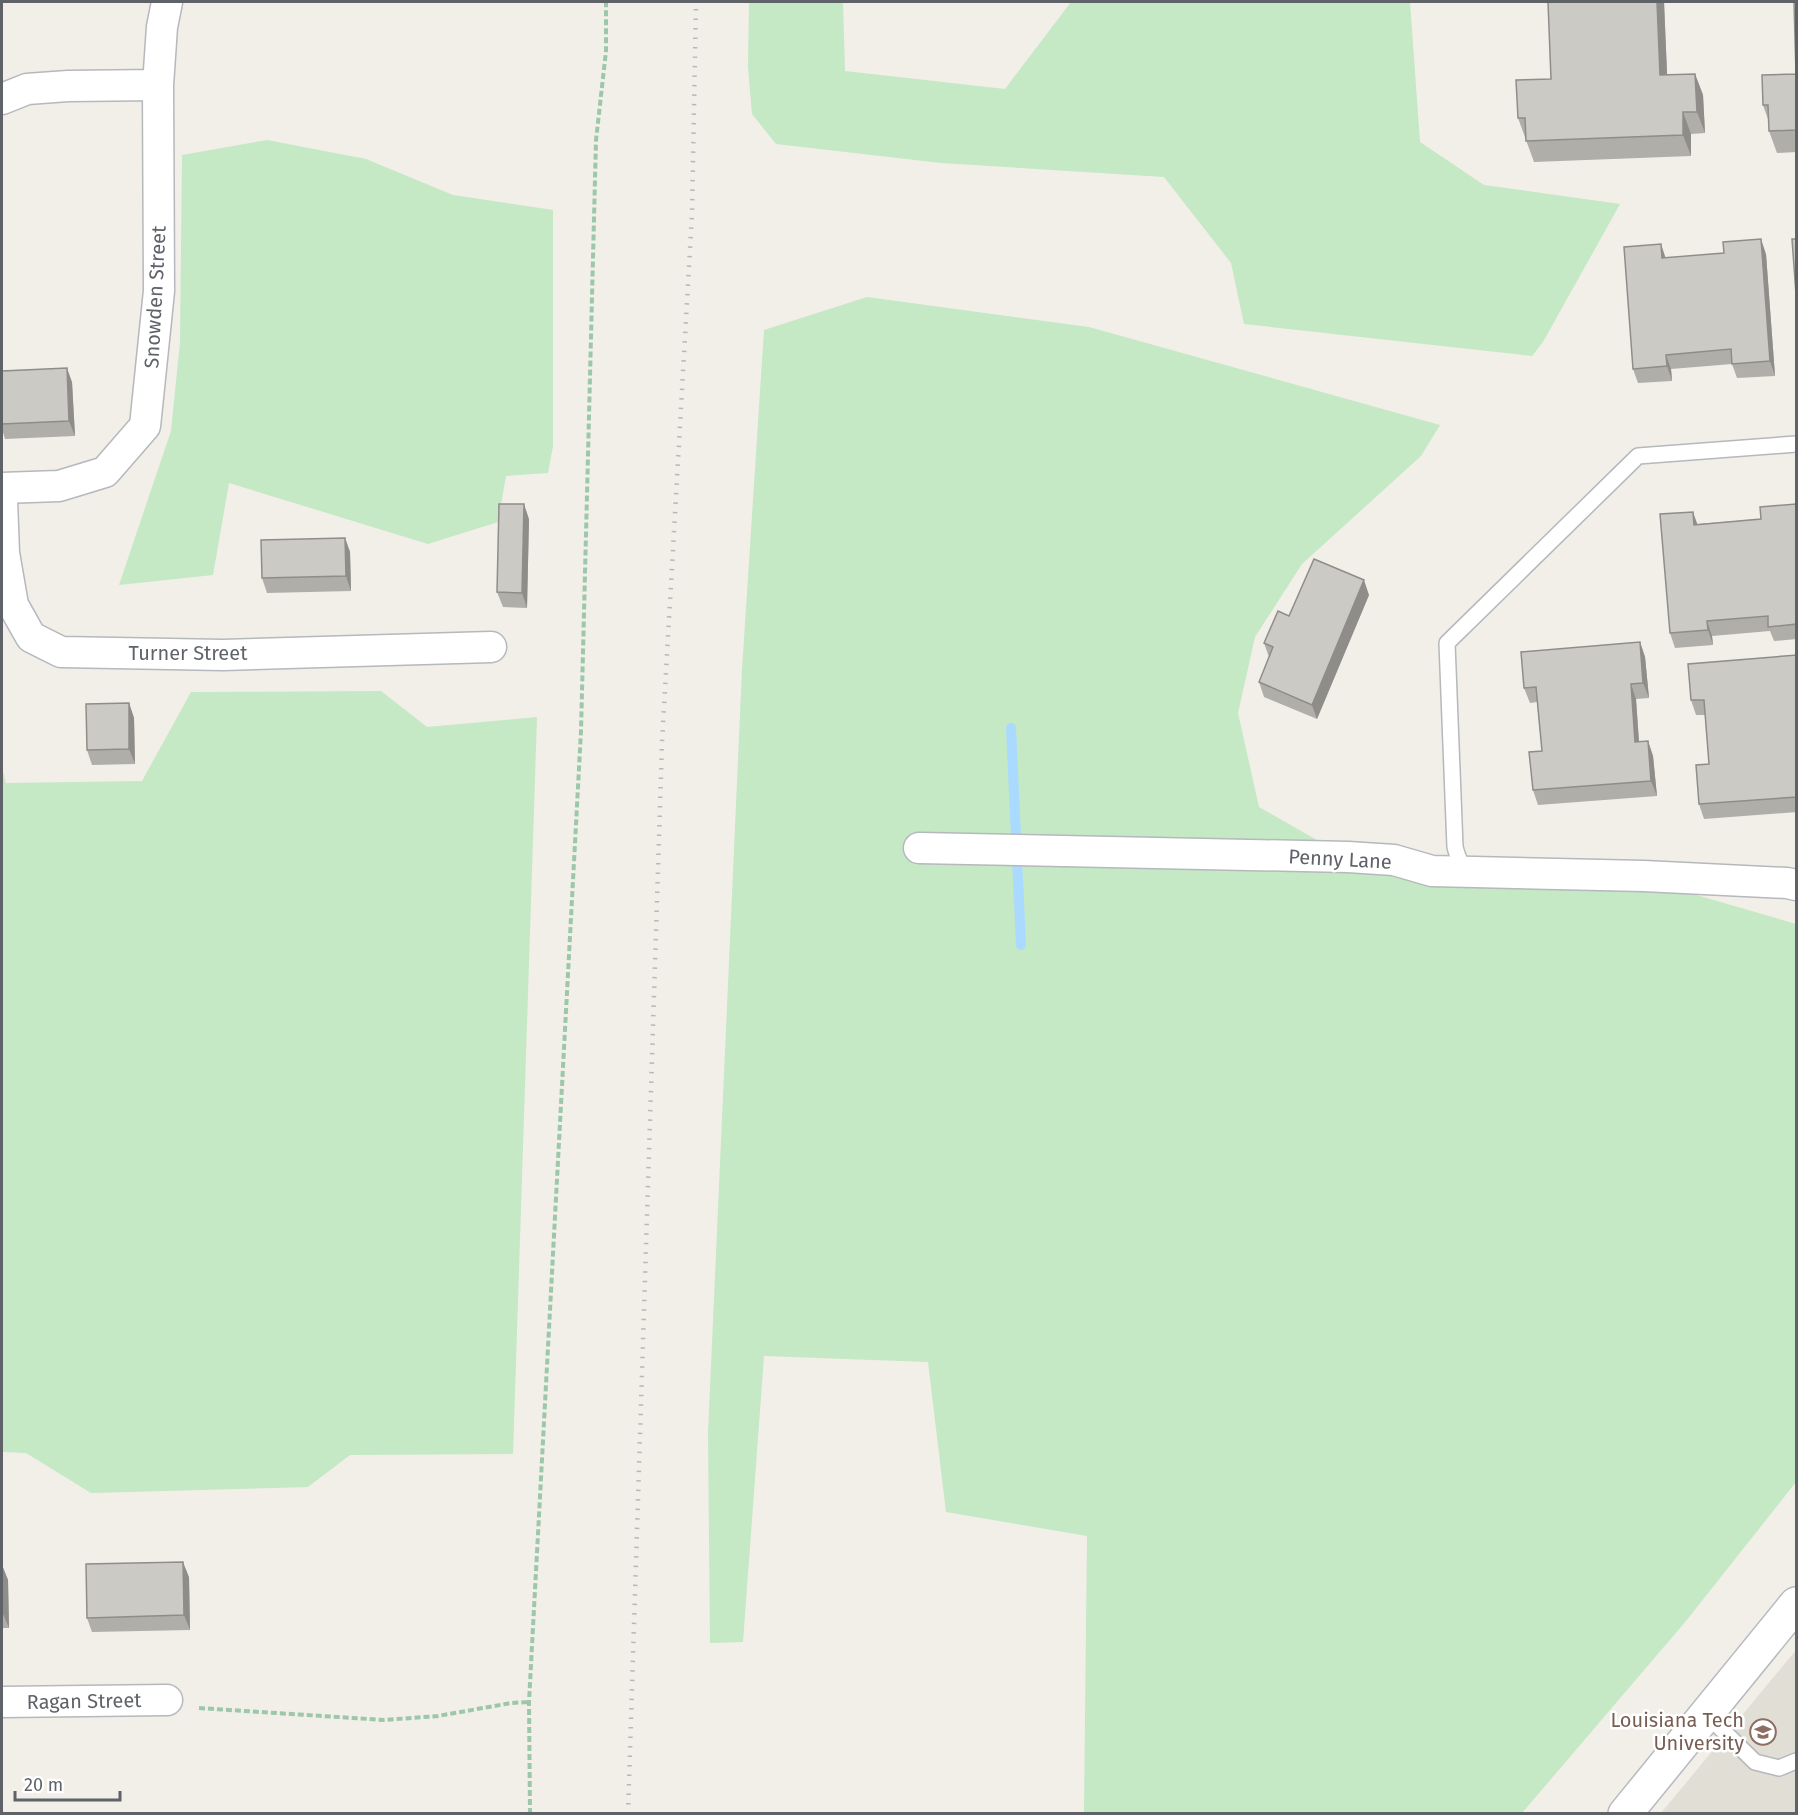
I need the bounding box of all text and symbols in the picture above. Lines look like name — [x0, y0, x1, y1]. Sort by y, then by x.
street label: Snowden Street — [139, 224, 171, 369]
street label: Turner Street — [129, 641, 248, 665]
street label: Penny Lane — [1288, 844, 1392, 874]
street label: Ragan Street — [26, 1688, 142, 1714]
place label: Louisiana Tech University — [1610, 1708, 1744, 1755]
school or university icon: Louisiana Tech University — [1748, 1717, 1778, 1747]
scale bar — [15, 1764, 120, 1802]
text: 20 m — [24, 1774, 63, 1796]

